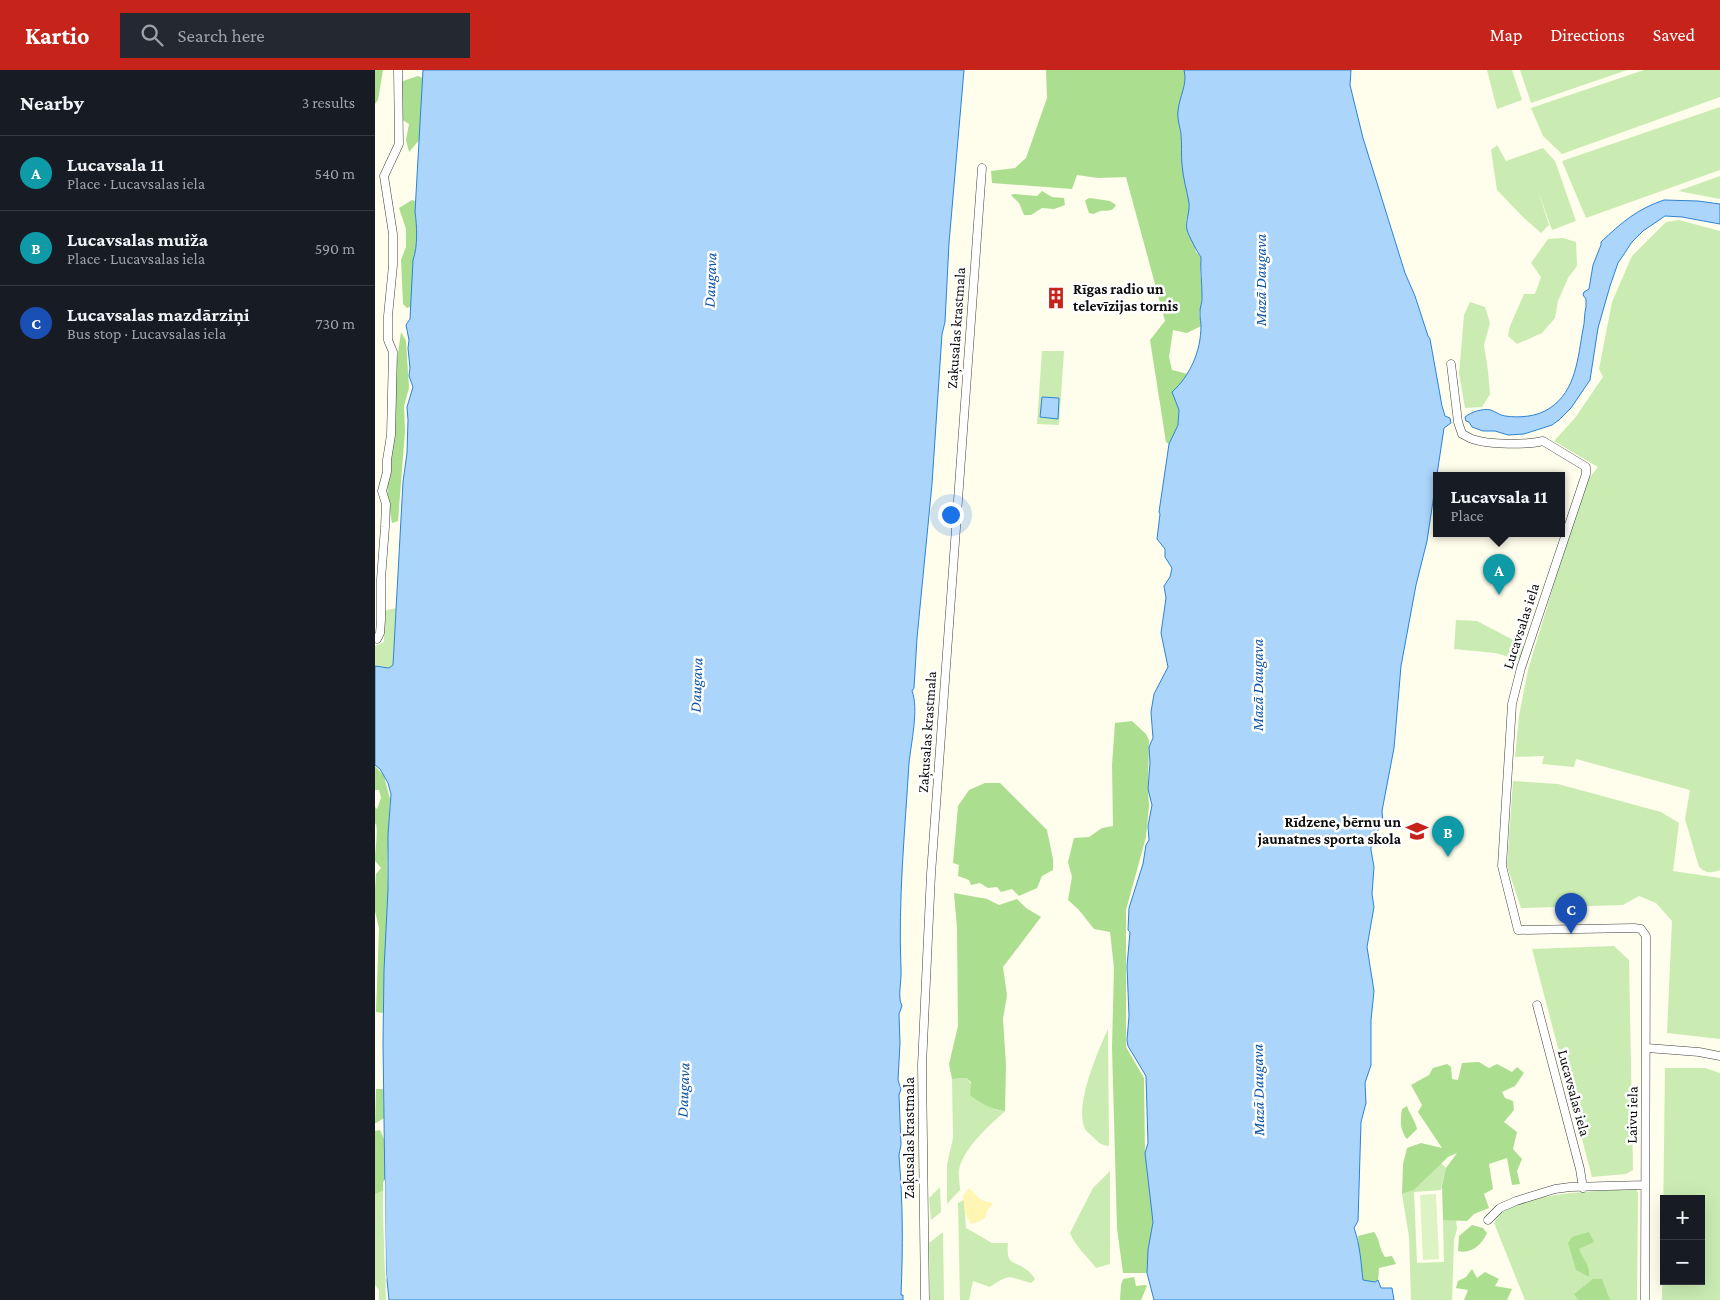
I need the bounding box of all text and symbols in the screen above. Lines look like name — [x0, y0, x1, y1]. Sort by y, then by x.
search box — [120, 13, 470, 58]
icon: search — [138, 21, 166, 49]
text: Kartio — [25, 22, 90, 49]
text: Search here — [178, 25, 265, 46]
text: Map — [1490, 25, 1522, 45]
text: Directions — [1550, 25, 1625, 45]
text: Saved — [1653, 25, 1695, 45]
text: Nearby — [20, 91, 84, 115]
text: 3 results — [302, 94, 355, 111]
text: Lucavsala 11 — [67, 154, 164, 175]
text: A — [31, 165, 41, 182]
text: 540 m — [314, 165, 355, 182]
text: Place · Lucavsalas iela — [67, 175, 205, 192]
text: Lucavsalas muiža — [67, 229, 208, 250]
water label: Mazā Daugava — [1252, 233, 1270, 327]
text: B — [31, 240, 41, 257]
text: 590 m — [315, 240, 355, 257]
text: Place · Lucavsalas iela — [67, 250, 205, 267]
water label: Daugava — [701, 252, 720, 308]
street label: Zaķusalas krastmala — [944, 266, 970, 390]
place label: Rīgas radio un televīzijas tornis — [1073, 281, 1178, 315]
building icon: Rīgas radio un televīzijas tornis — [1043, 285, 1069, 311]
text: Lucavsalas mazdārziņi — [67, 304, 250, 325]
text: C — [31, 315, 41, 332]
text: 730 m — [315, 315, 355, 332]
text: Bus stop · Lucavsalas iela — [67, 325, 226, 342]
popup — [1433, 472, 1565, 537]
text: Lucavsala 11 — [1450, 486, 1548, 507]
your location — [938, 502, 964, 528]
text: Place — [1450, 507, 1484, 524]
pin: A — [1483, 554, 1515, 595]
street label: Lucavsalas iela — [1500, 581, 1542, 671]
water label: Mazā Daugava — [1249, 638, 1267, 732]
water label: Daugava — [687, 657, 706, 713]
street label: Zaķusalas krastmala — [915, 670, 941, 794]
place label: Rīdzene, bērnu un jaunatnes sporta skola — [1257, 814, 1402, 848]
pin: B — [1432, 816, 1464, 857]
school or university icon: Rīdzene, bērnu un jaunatnes sporta skola — [1404, 818, 1430, 844]
pin: C — [1555, 893, 1587, 934]
water label: Mazā Daugava — [1249, 1043, 1268, 1137]
street label: Lucavsalas iela — [1555, 1048, 1593, 1138]
water label: Daugava — [674, 1062, 693, 1118]
street label: Zaķusalas krastmala — [901, 1077, 919, 1199]
street label: Laivu iela — [1623, 1086, 1641, 1144]
map controls — [1660, 1195, 1705, 1285]
button: + — [1660, 1195, 1705, 1240]
button: − — [1660, 1240, 1705, 1285]

